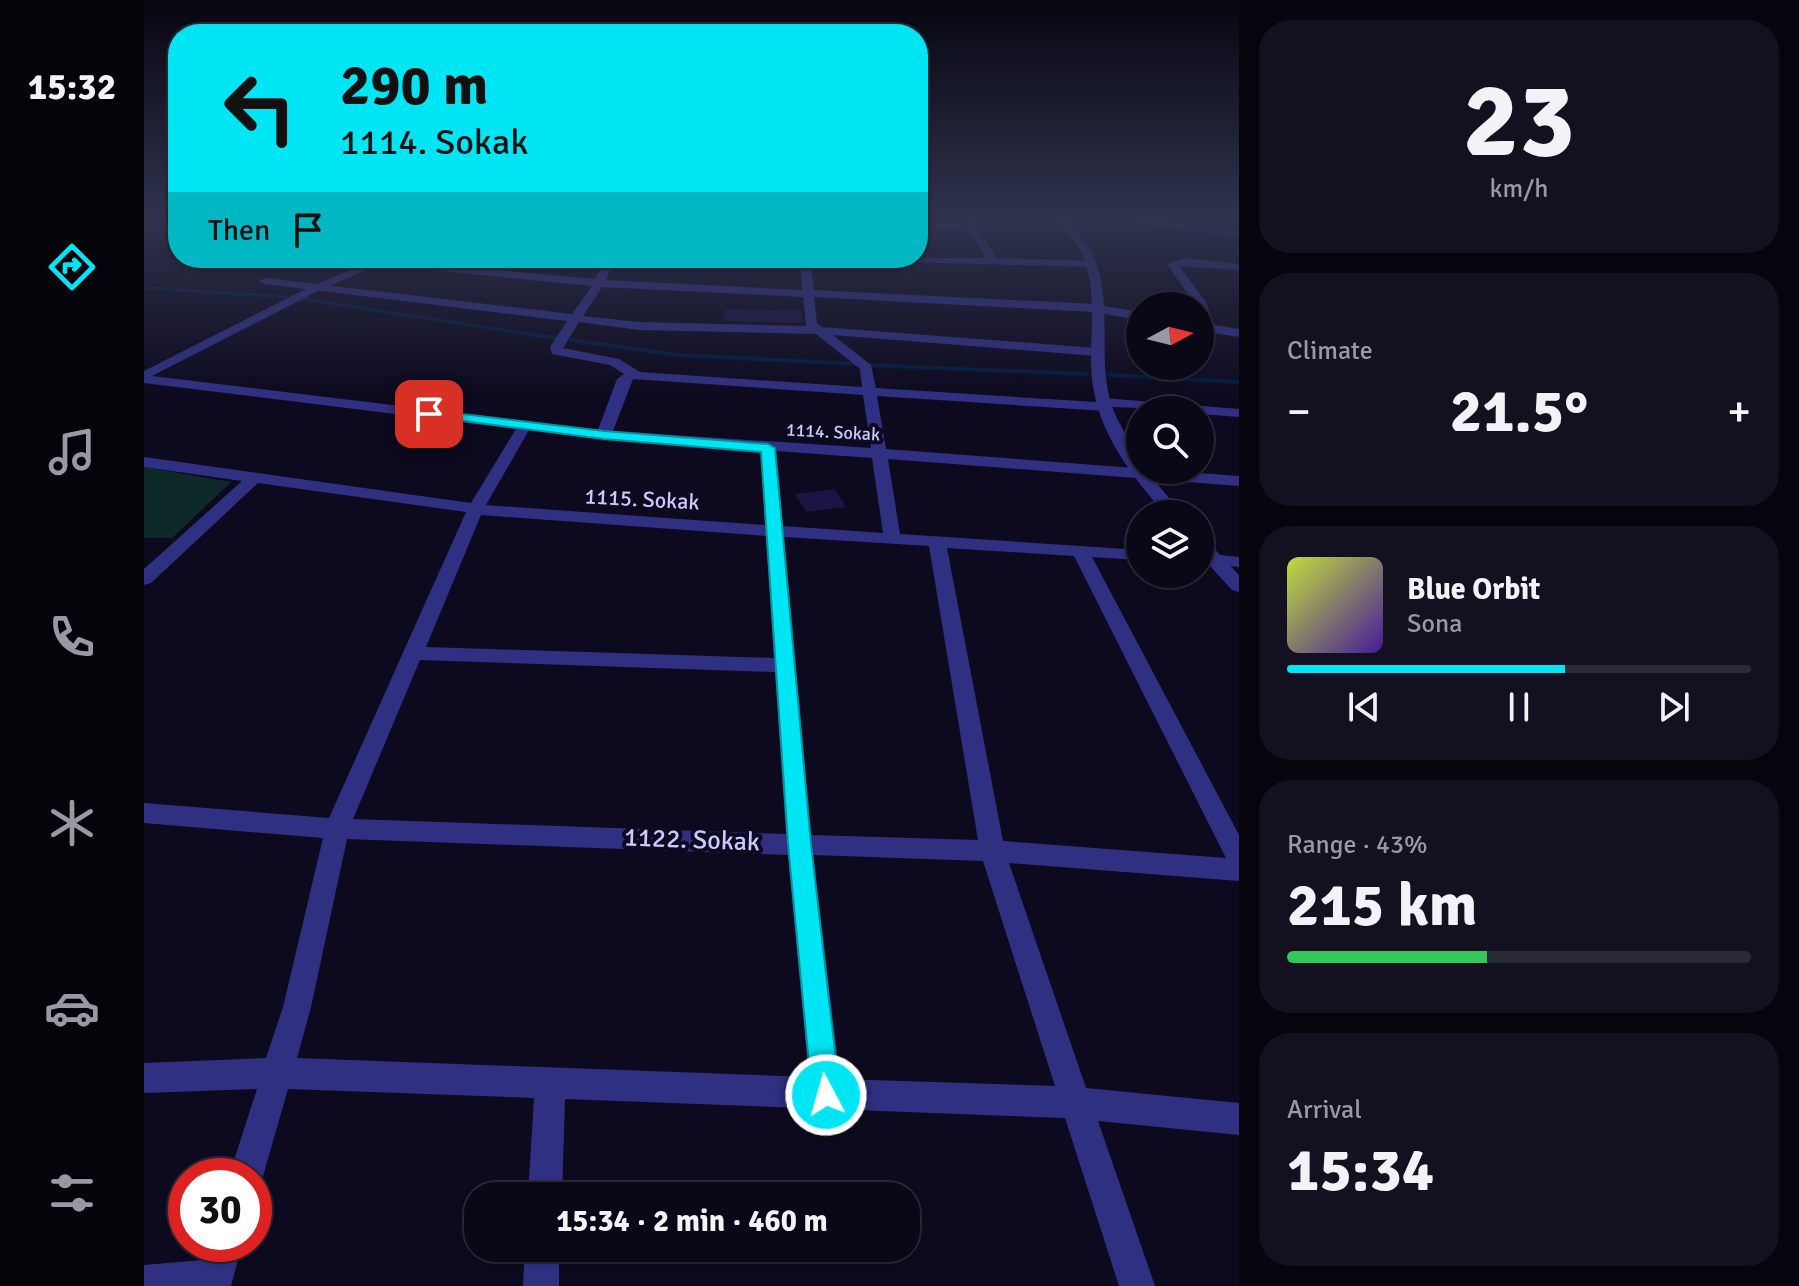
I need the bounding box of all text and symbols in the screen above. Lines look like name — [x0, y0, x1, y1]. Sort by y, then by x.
text: 290 m — [340, 51, 488, 120]
icon: left — [208, 56, 312, 160]
text: 23 — [1463, 57, 1575, 185]
text: 15:32 — [28, 65, 116, 110]
text: 1114. Sokak — [340, 120, 528, 165]
text: km/h — [1490, 173, 1548, 205]
icon: arrive — [286, 208, 330, 252]
text: Then — [208, 212, 270, 249]
icon: directions — [44, 239, 100, 295]
north arrow — [1126, 292, 1214, 380]
map controls — [1126, 292, 1214, 588]
text: Climate — [1287, 335, 1373, 367]
text: 21.5° — [1450, 375, 1588, 449]
pin — [395, 380, 463, 448]
text: − — [1287, 385, 1311, 439]
text: + — [1727, 385, 1751, 439]
icon: arrive — [407, 392, 451, 436]
button: search — [1126, 396, 1214, 484]
street label: 1114. Sokak — [785, 419, 881, 445]
icon: music — [44, 424, 100, 480]
street label: 1115. Sokak — [584, 483, 700, 515]
button: layers — [1126, 500, 1214, 588]
text: Blue Orbit — [1407, 571, 1540, 608]
text: Sona — [1407, 608, 1462, 640]
icon: phone — [44, 609, 100, 665]
icon: previous — [1342, 685, 1386, 729]
icon: pause — [1497, 685, 1541, 729]
icon: next — [1652, 685, 1696, 729]
icon: climate — [44, 795, 100, 851]
street label: 1122. Sokak — [624, 822, 760, 858]
text: Range · 43% — [1287, 829, 1428, 861]
text: 215 km — [1287, 869, 1477, 943]
icon: car — [44, 980, 100, 1036]
position arrow — [784, 1053, 868, 1137]
text: Arrival — [1287, 1094, 1362, 1126]
text: 15:34 — [1287, 1134, 1434, 1208]
speed limit sign: 30 — [168, 1158, 272, 1262]
icon: filters — [44, 1165, 100, 1221]
text: 15:34 · 2 min · 460 m — [556, 1203, 828, 1240]

